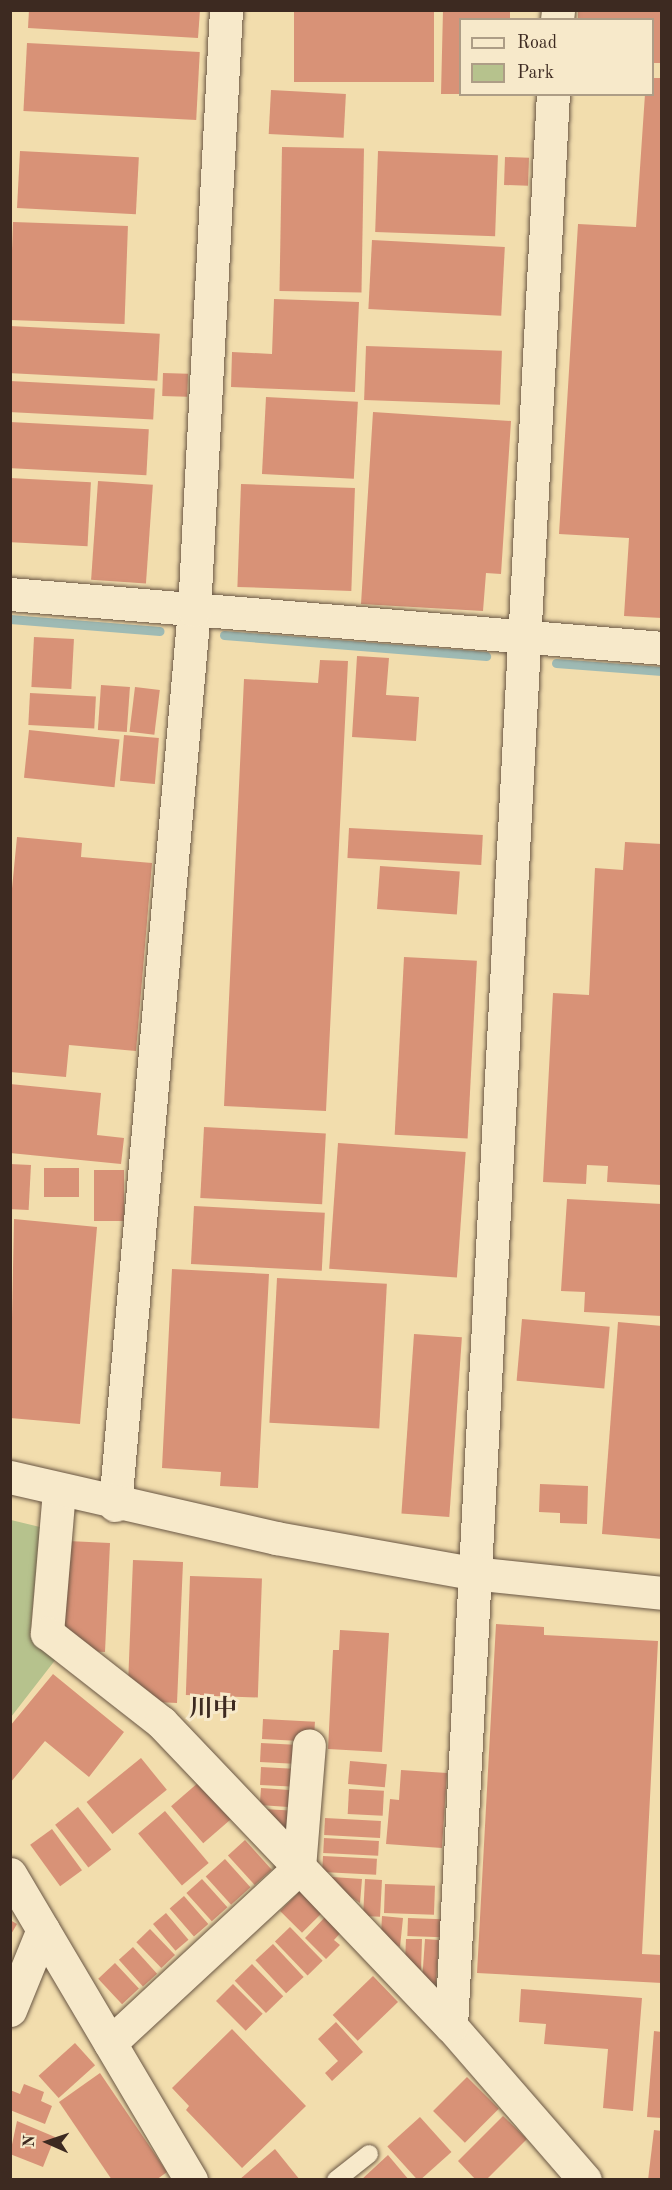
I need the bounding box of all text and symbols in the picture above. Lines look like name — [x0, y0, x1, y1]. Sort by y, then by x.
legend — [459, 18, 654, 96]
text: Road — [517, 34, 557, 52]
text: Park — [517, 64, 554, 82]
district label: 川中 — [189, 1697, 237, 1725]
north arrow — [18, 2112, 78, 2172]
text: N — [22, 2135, 38, 2148]

